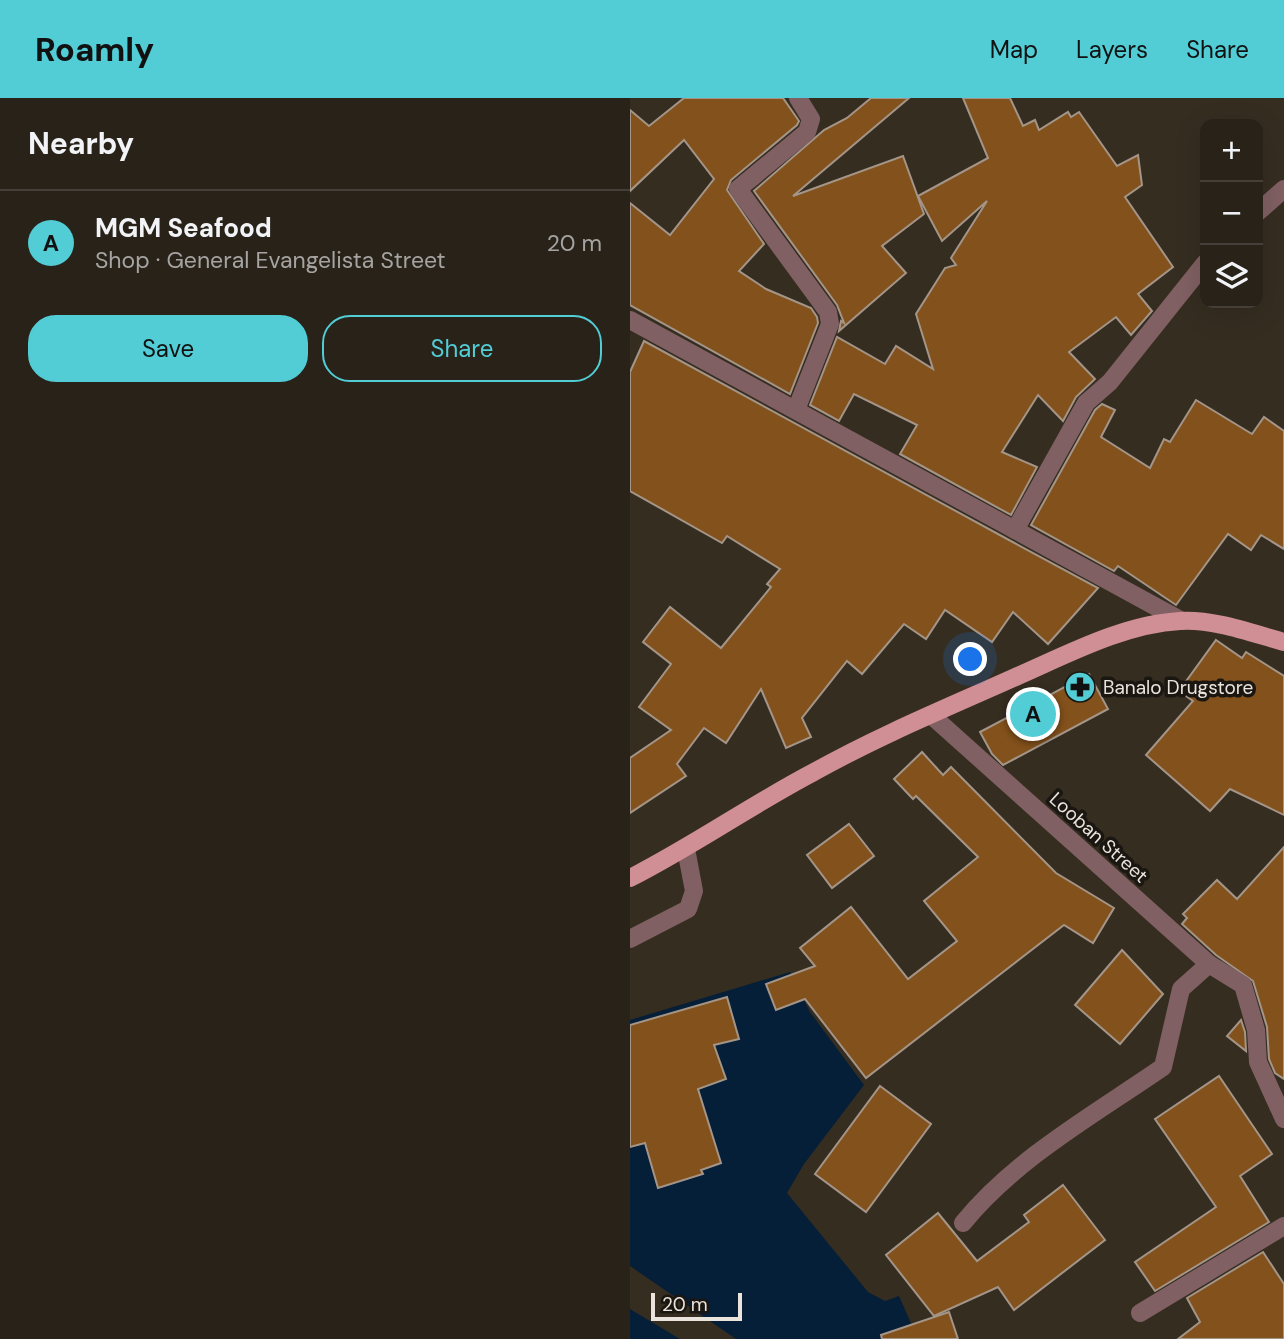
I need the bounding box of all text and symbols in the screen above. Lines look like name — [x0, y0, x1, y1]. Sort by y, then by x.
text: Roamly — [35, 28, 154, 71]
text: Map — [990, 34, 1038, 65]
text: Layers — [1076, 34, 1148, 65]
text: Share — [1186, 34, 1249, 65]
map controls — [1200, 119, 1263, 308]
button: + — [1200, 119, 1263, 182]
text: Nearby — [28, 124, 134, 163]
button: − — [1200, 182, 1263, 245]
text: MGM Seafood — [95, 211, 272, 245]
text: A — [43, 228, 59, 258]
text: 20 m — [547, 228, 602, 258]
text: Shop · General Evangelista Street — [95, 245, 446, 275]
button: layers — [1200, 245, 1263, 308]
button: Save — [28, 315, 308, 382]
button: Share — [322, 315, 602, 382]
your location — [953, 642, 987, 676]
pharmacy icon: Banalo Drugstore — [1063, 670, 1097, 704]
place label: Banalo Drugstore — [1103, 675, 1253, 700]
pin: A — [1010, 688, 1056, 740]
street label: Looban Street — [1044, 787, 1153, 888]
scale bar — [651, 1290, 742, 1322]
text: 20 m — [662, 1292, 708, 1317]

